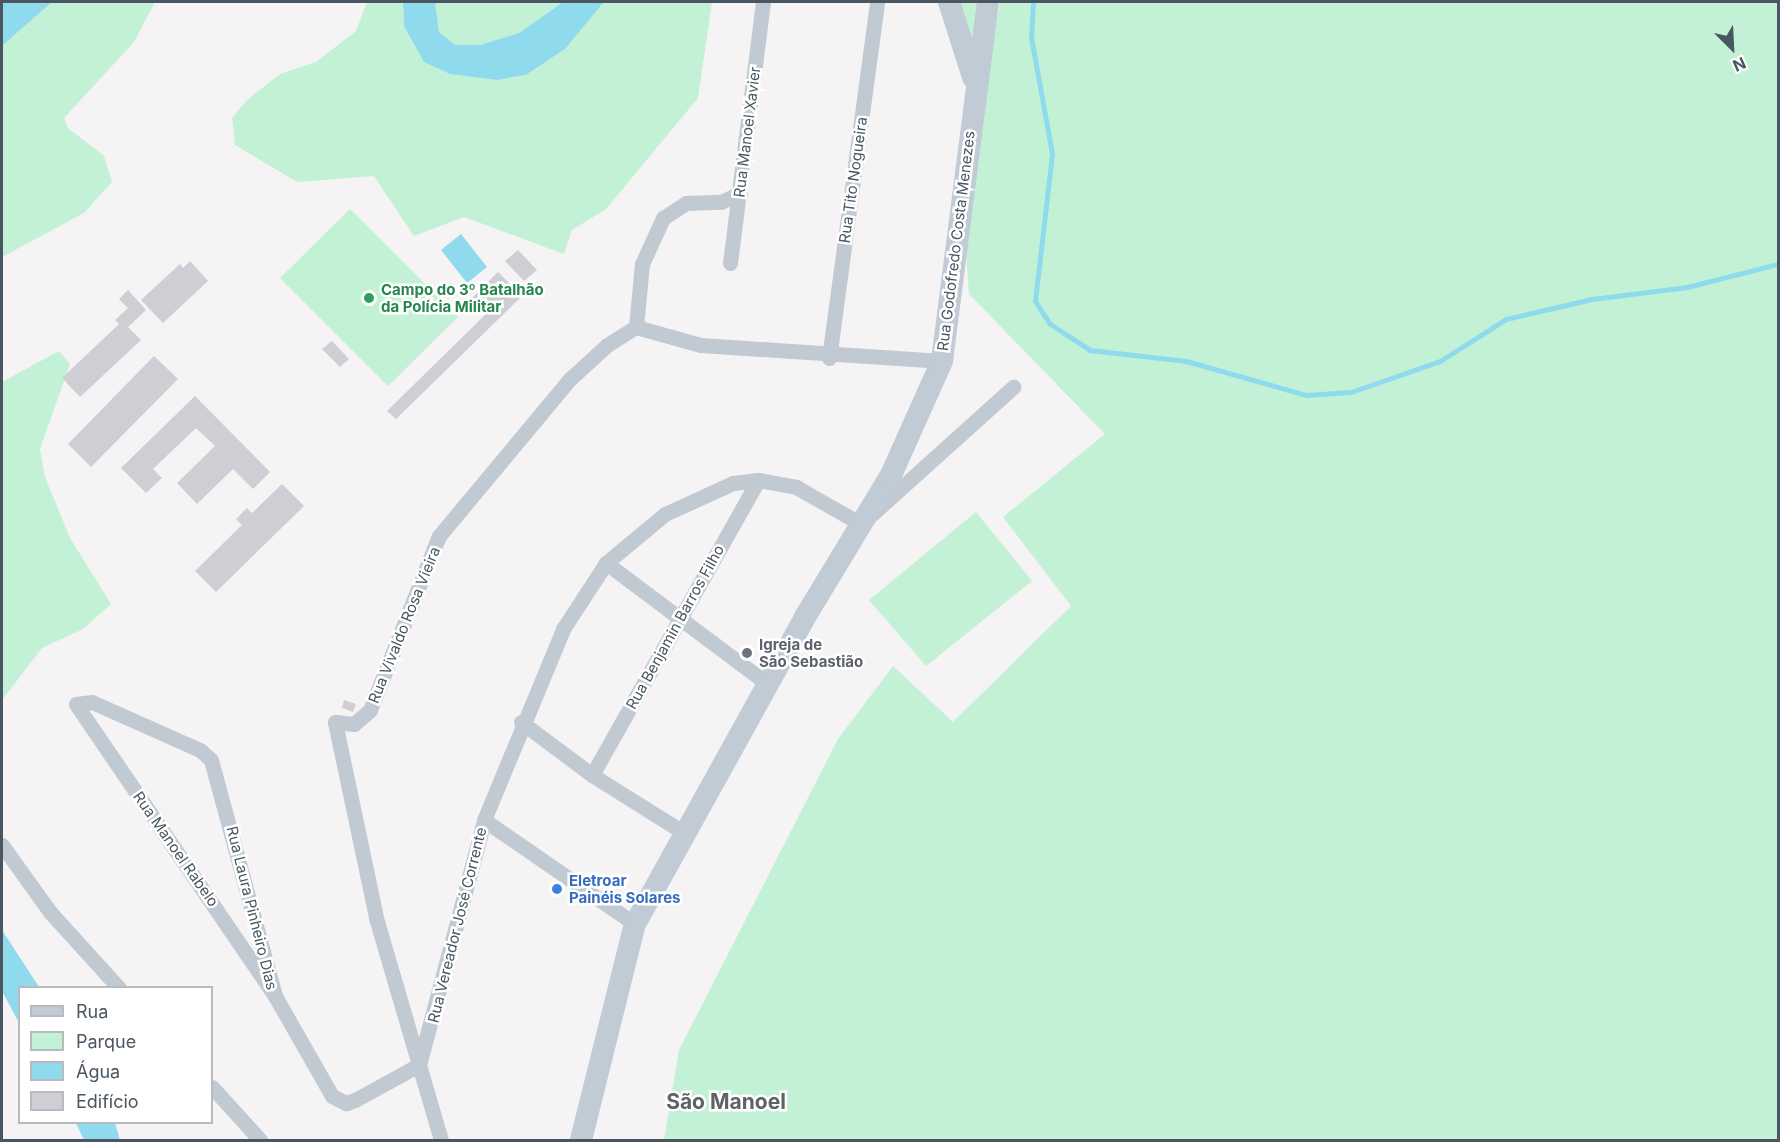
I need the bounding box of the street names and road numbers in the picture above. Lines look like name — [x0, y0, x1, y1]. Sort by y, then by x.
street label: Rua Manoel Xavier — [730, 66, 764, 198]
street label: Rua Tito Nogueira — [835, 116, 871, 244]
street label: Rua Godofredo Costa Menezes — [934, 130, 978, 352]
street label: Rua Benjamin Barros Filho — [622, 542, 728, 712]
street label: Rua Vivaldo Rosa Vieira — [364, 544, 444, 706]
street label: Rua Manoel Rabelo — [130, 788, 222, 910]
street label: Rua Laura Pinheiro Dias — [223, 824, 281, 992]
street label: Rua Vereador José Corrente — [424, 825, 490, 1025]

